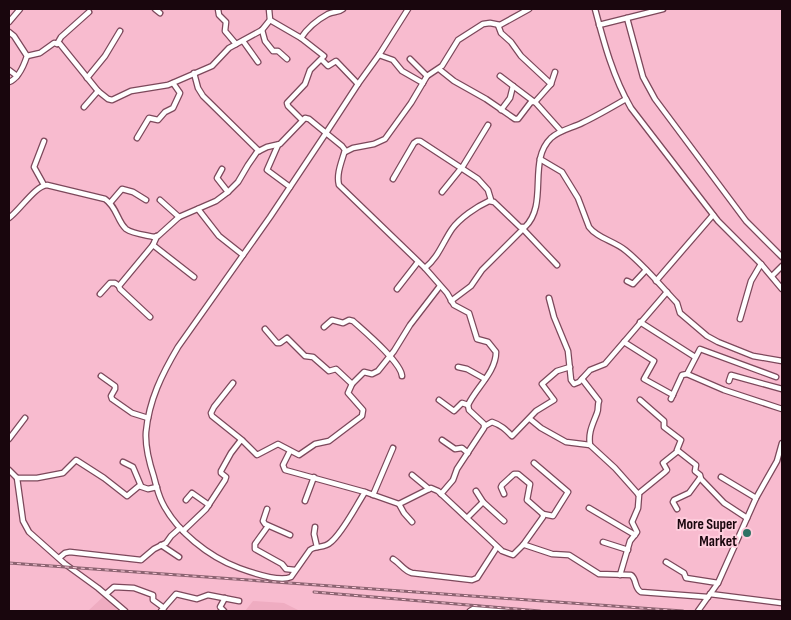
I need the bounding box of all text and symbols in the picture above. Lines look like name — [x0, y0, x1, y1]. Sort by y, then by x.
place label: More Super Market — [677, 515, 737, 551]
marker: More Super Market — [741, 527, 753, 539]

